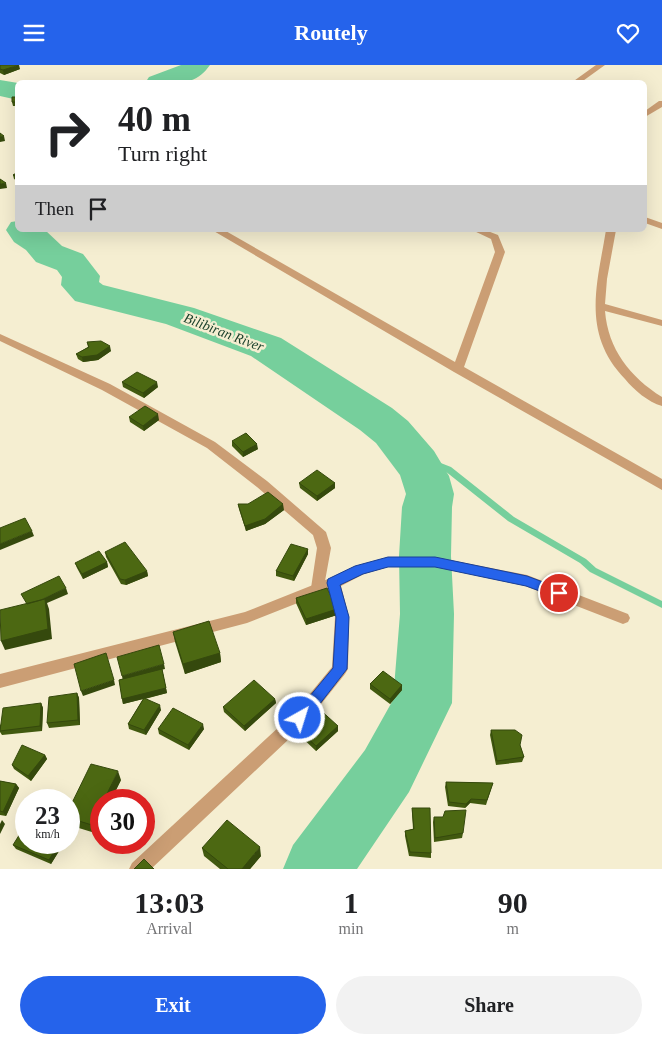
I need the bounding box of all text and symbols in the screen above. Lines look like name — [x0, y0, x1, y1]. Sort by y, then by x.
icon: menu — [20, 19, 48, 47]
icon: heart — [614, 19, 642, 47]
text: Routely — [294, 20, 368, 45]
icon: right — [35, 100, 100, 165]
text: 40 m — [118, 100, 191, 139]
text: Turn right — [118, 141, 207, 166]
icon: arrive — [84, 195, 112, 223]
text: Then — [35, 198, 74, 219]
water label: Bilibiran River — [182, 310, 266, 355]
pin — [538, 572, 580, 614]
icon: arrive — [545, 579, 573, 607]
position arrow — [273, 691, 325, 743]
speed limit sign: 30 — [90, 789, 155, 854]
text: 23 — [35, 802, 60, 829]
text: km/h — [35, 827, 60, 841]
text: 13:03 — [134, 886, 204, 919]
text: 1 — [343, 886, 358, 919]
text: 90 — [498, 886, 528, 919]
text: Arrival — [146, 920, 192, 937]
text: min — [339, 920, 363, 937]
text: m — [506, 920, 519, 937]
button: Exit — [20, 976, 326, 1034]
button: Share — [336, 976, 642, 1034]

